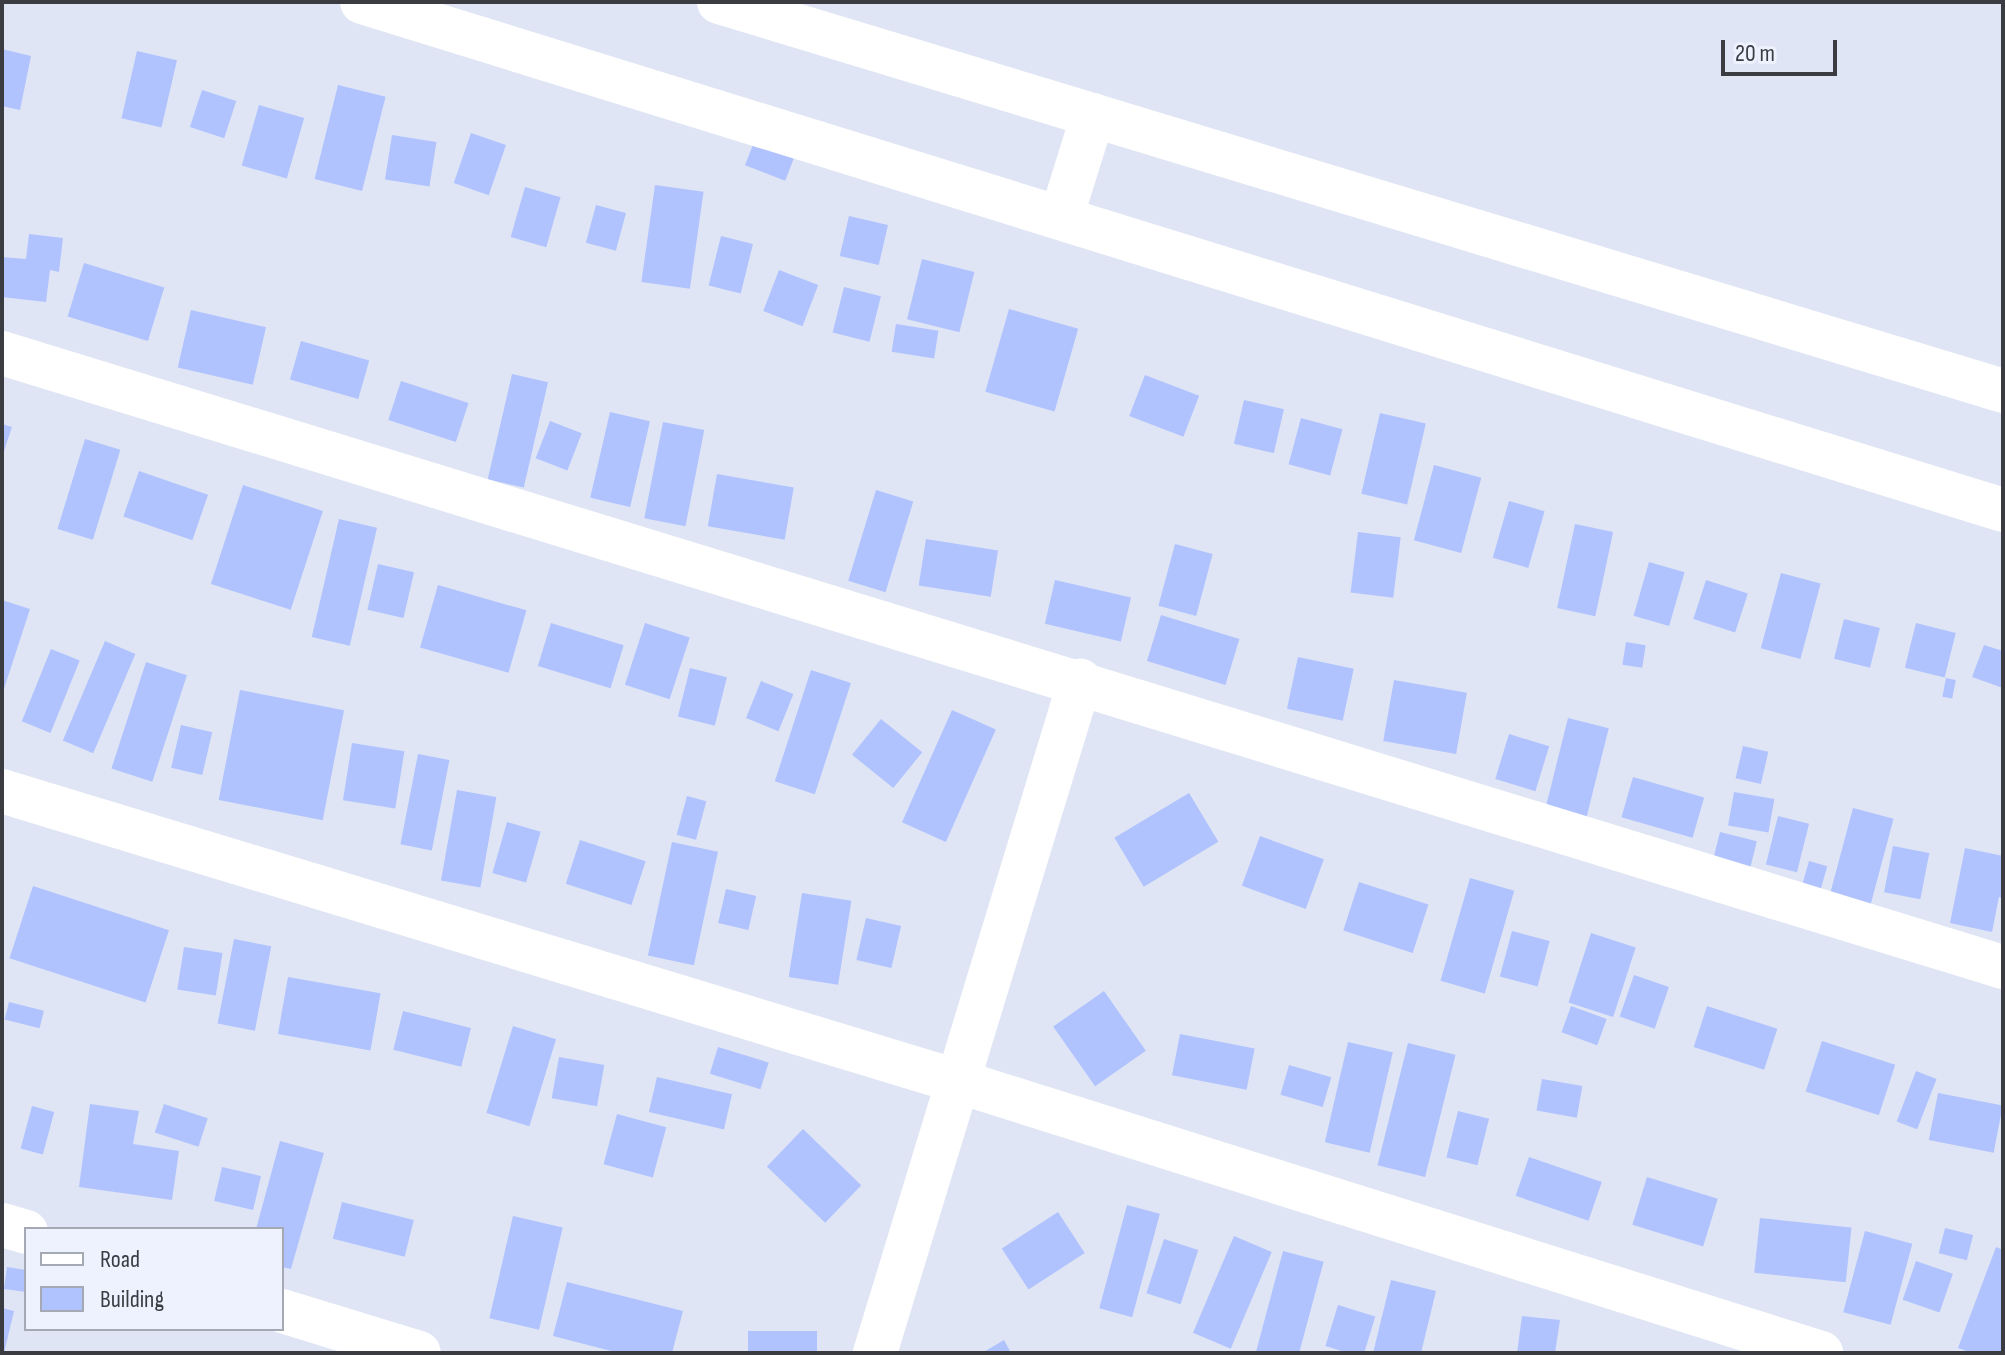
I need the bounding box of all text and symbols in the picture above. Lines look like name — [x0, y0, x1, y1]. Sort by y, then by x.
scale bar — [1725, 24, 1841, 74]
text: 20 m — [1735, 39, 1775, 68]
legend — [24, 1227, 284, 1331]
text: Road — [100, 1245, 140, 1274]
text: Building — [100, 1285, 164, 1314]

